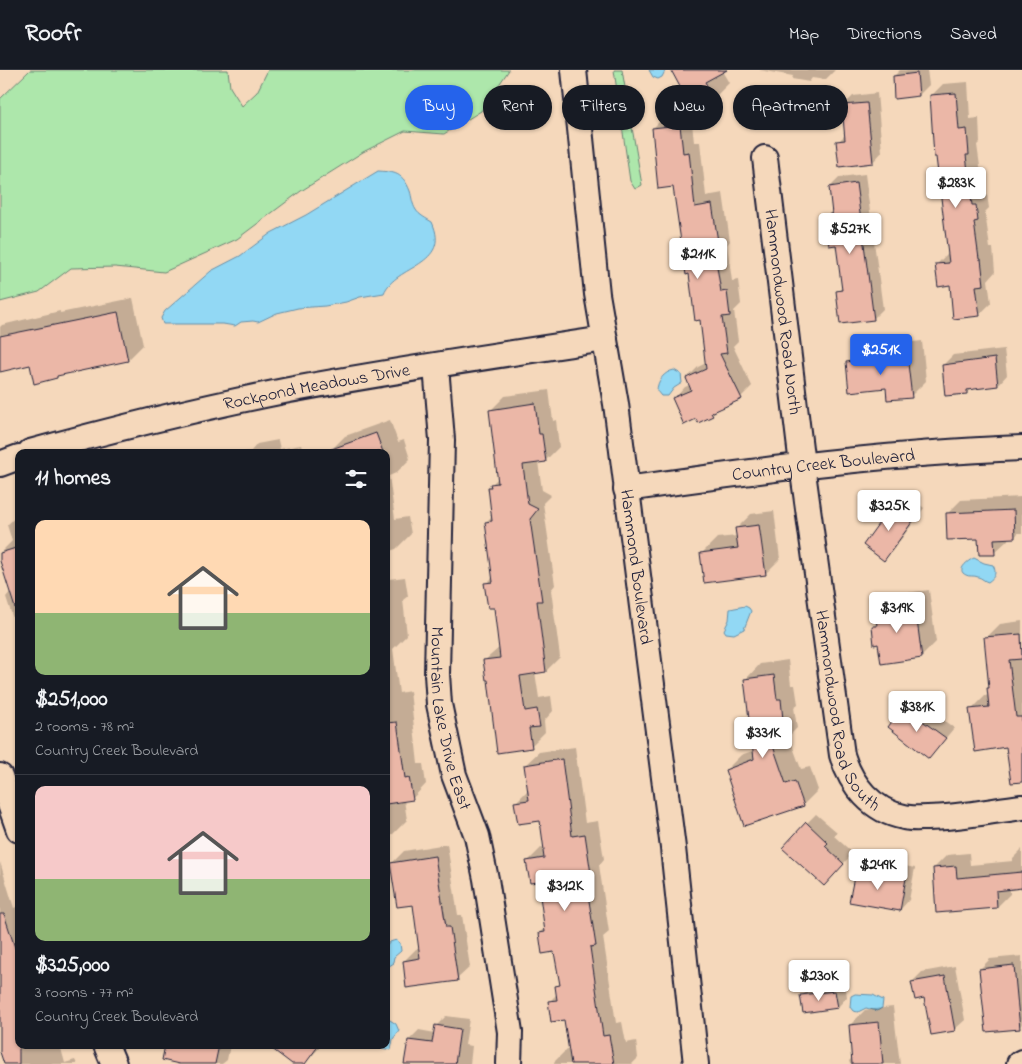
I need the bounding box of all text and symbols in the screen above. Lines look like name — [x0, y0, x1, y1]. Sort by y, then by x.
text: Roofr — [25, 17, 81, 52]
text: Map — [789, 22, 819, 48]
text: Directions — [847, 22, 922, 48]
text: Saved — [950, 22, 997, 48]
chip: Buy — [405, 85, 473, 130]
chip: Rent — [483, 85, 552, 130]
chip: Filters — [562, 85, 645, 130]
chip: New — [655, 85, 723, 130]
chip: Apartment — [733, 85, 848, 130]
pin: $283K — [921, 166, 991, 209]
text: $283K — [937, 171, 975, 195]
street label: Hammondwood Road North — [756, 208, 807, 416]
pin: $527K — [815, 212, 885, 255]
text: $527K — [829, 217, 871, 241]
pin: $211K — [663, 238, 733, 280]
text: $211K — [680, 242, 716, 266]
pin: $251K — [846, 334, 916, 376]
text: $251K — [861, 338, 901, 362]
street label: Rockpond Meadows Drive — [221, 358, 413, 418]
street label: Country Creek Boulevard — [731, 443, 916, 489]
text: 11 homes — [35, 464, 111, 494]
icon: filters — [342, 465, 370, 493]
street label: Hammond Boulevard — [612, 488, 658, 646]
pin: $325K — [854, 490, 924, 532]
text: $325K — [868, 494, 910, 518]
icon: home — [158, 553, 248, 643]
pin: $319K — [862, 592, 932, 634]
text: $319K — [880, 596, 914, 620]
street label: Hammondwood Road South — [807, 608, 885, 819]
street label: Mountain Lake Drive East — [422, 626, 477, 814]
text: $251,000 — [35, 685, 108, 715]
pin: $381K — [882, 690, 952, 733]
text: $381K — [899, 695, 935, 719]
text: 2 rooms · 78 m² — [35, 715, 134, 739]
pin: $331K — [728, 716, 798, 759]
text: $331K — [745, 721, 781, 745]
text: Country Creek Boulevard — [35, 739, 198, 763]
icon: home — [158, 818, 248, 908]
pin: $249K — [843, 848, 913, 891]
text: $249K — [860, 853, 896, 877]
pin: $312K — [530, 870, 600, 912]
text: $312K — [546, 874, 584, 898]
text: $325,000 — [35, 951, 110, 981]
pin: $230K — [784, 960, 854, 1002]
text: $230K — [800, 964, 838, 988]
text: 3 rooms · 77 m² — [35, 981, 134, 1005]
text: Country Creek Boulevard — [35, 1005, 198, 1029]

